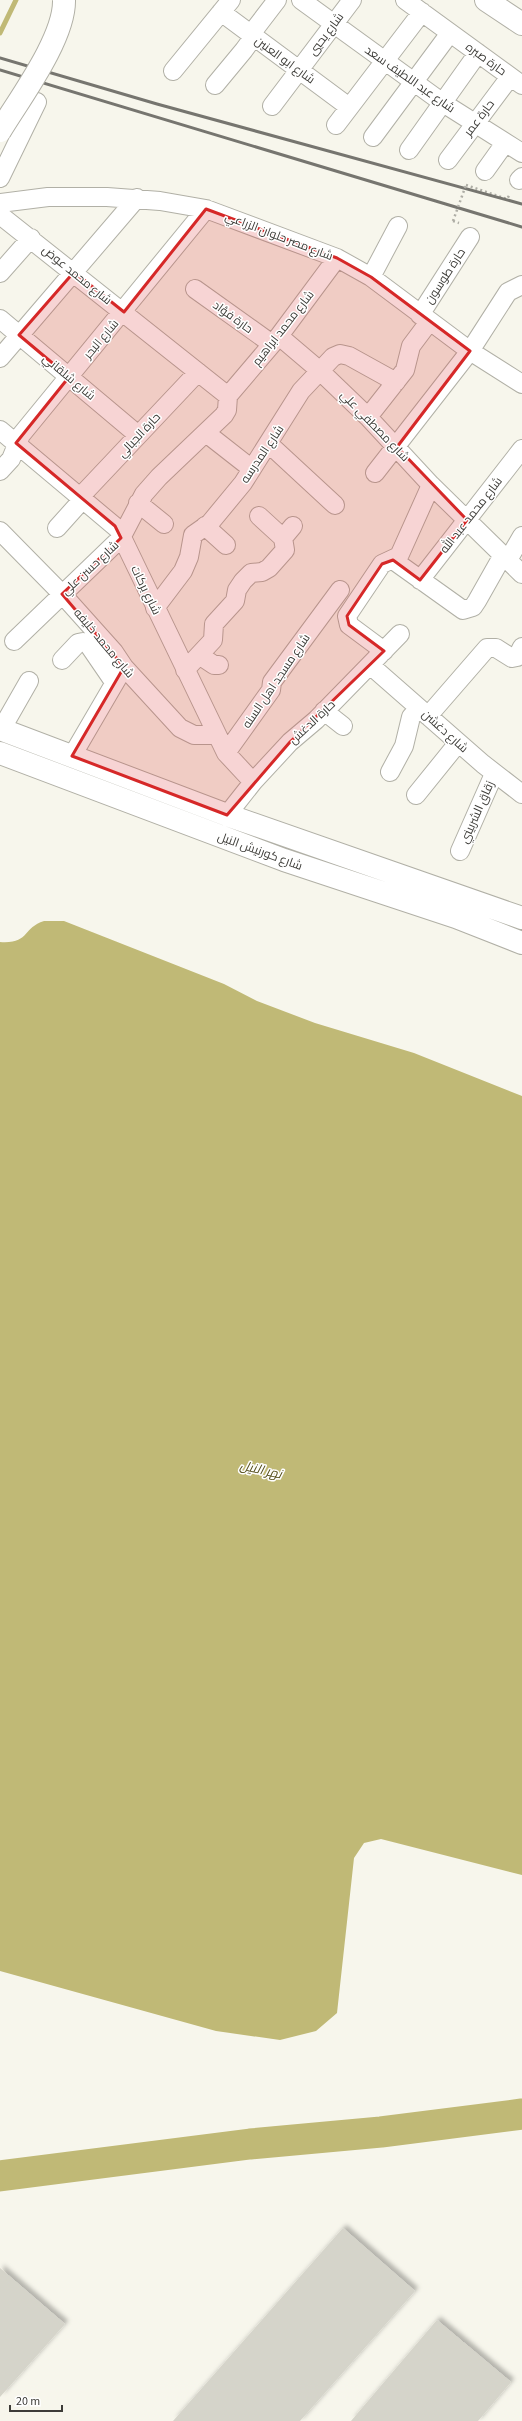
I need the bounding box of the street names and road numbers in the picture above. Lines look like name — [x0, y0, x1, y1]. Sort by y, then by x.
street label: شارع يحيي — [305, 9, 348, 59]
street label: شارع ابو العنين — [251, 33, 318, 88]
street label: حارة صبره — [462, 39, 510, 80]
street label: شارع عبد اللطيف سعد — [361, 42, 458, 117]
street label: حارة عمر — [459, 97, 499, 141]
street label: شارع مصر حلوان الزراعي — [222, 208, 335, 266]
street label: شارع محمد عوض — [38, 242, 115, 309]
street label: حارة طوسون — [421, 245, 470, 308]
street label: شارع محمد ابراهيم — [248, 287, 318, 370]
street label: حارة فؤاد — [209, 297, 256, 338]
street label: شارع البحر — [79, 316, 123, 363]
street label: شارع شلقاني — [38, 350, 99, 405]
street label: شارع مصطفي علي — [336, 387, 413, 466]
street label: حارة الجبالي — [114, 409, 165, 462]
street label: شارع المدرسه — [237, 422, 288, 487]
street label: شارع محمد عبد الله — [436, 473, 507, 557]
street label: شارع حسن علي — [58, 537, 124, 600]
street label: شارع بركات — [126, 563, 165, 618]
street label: شارع محمد خليفه — [69, 605, 138, 682]
street label: شارع مسجد اهل السنه — [238, 631, 314, 732]
street label: حارة الدغش — [285, 696, 339, 748]
street label: شارع دغشن — [418, 706, 472, 757]
street label: زقاق الشربيني — [456, 778, 500, 847]
street label: شارع كورنيش النيل — [215, 828, 305, 875]

